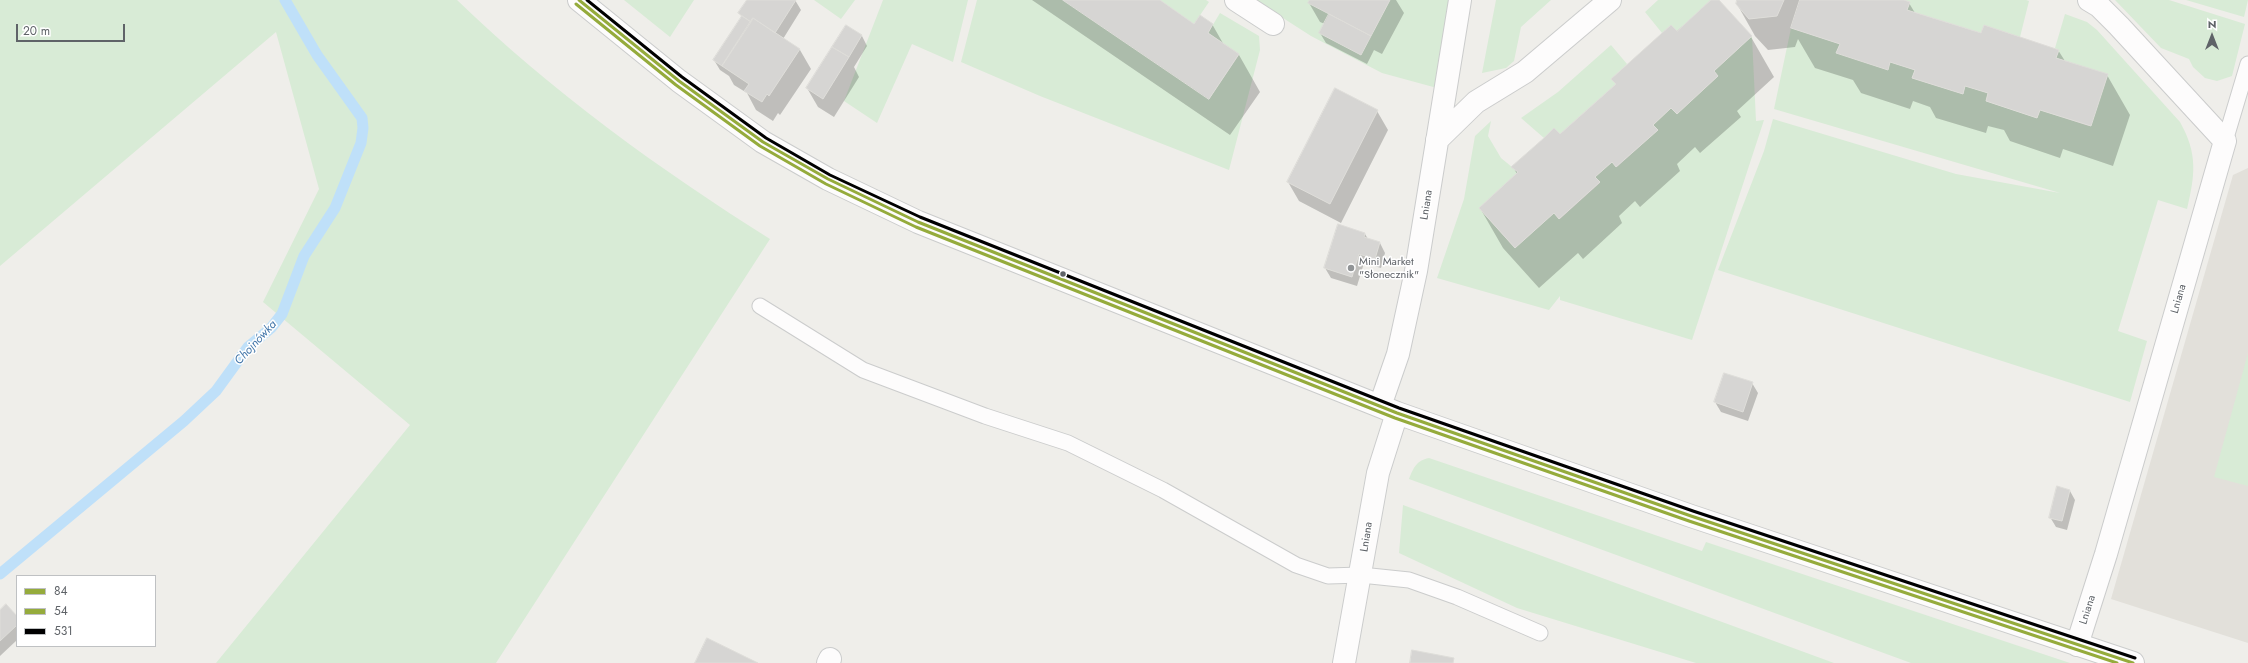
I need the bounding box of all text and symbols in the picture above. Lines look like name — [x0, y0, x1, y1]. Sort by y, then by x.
scale bar — [18, 16, 127, 42]
north arrow — [2192, 16, 2232, 56]
text: N — [2208, 16, 2216, 32]
text: 20 m — [23, 22, 50, 40]
street label: Lniana — [1418, 189, 1436, 221]
place label: Mini Market "Słonecznik" — [1359, 255, 1419, 281]
marker: Mini Market "Słonecznik" — [1346, 263, 1356, 273]
unlabelled marker — [1058, 269, 1068, 279]
street label: Lniana — [2169, 283, 2189, 315]
water label: Chojnówka — [232, 318, 280, 368]
street label: Lniana — [1358, 521, 1376, 553]
legend — [16, 575, 156, 647]
text: 84 — [54, 582, 68, 600]
street label: Lniana — [2077, 594, 2099, 626]
text: 54 — [54, 602, 68, 620]
text: 531 — [54, 622, 73, 640]

